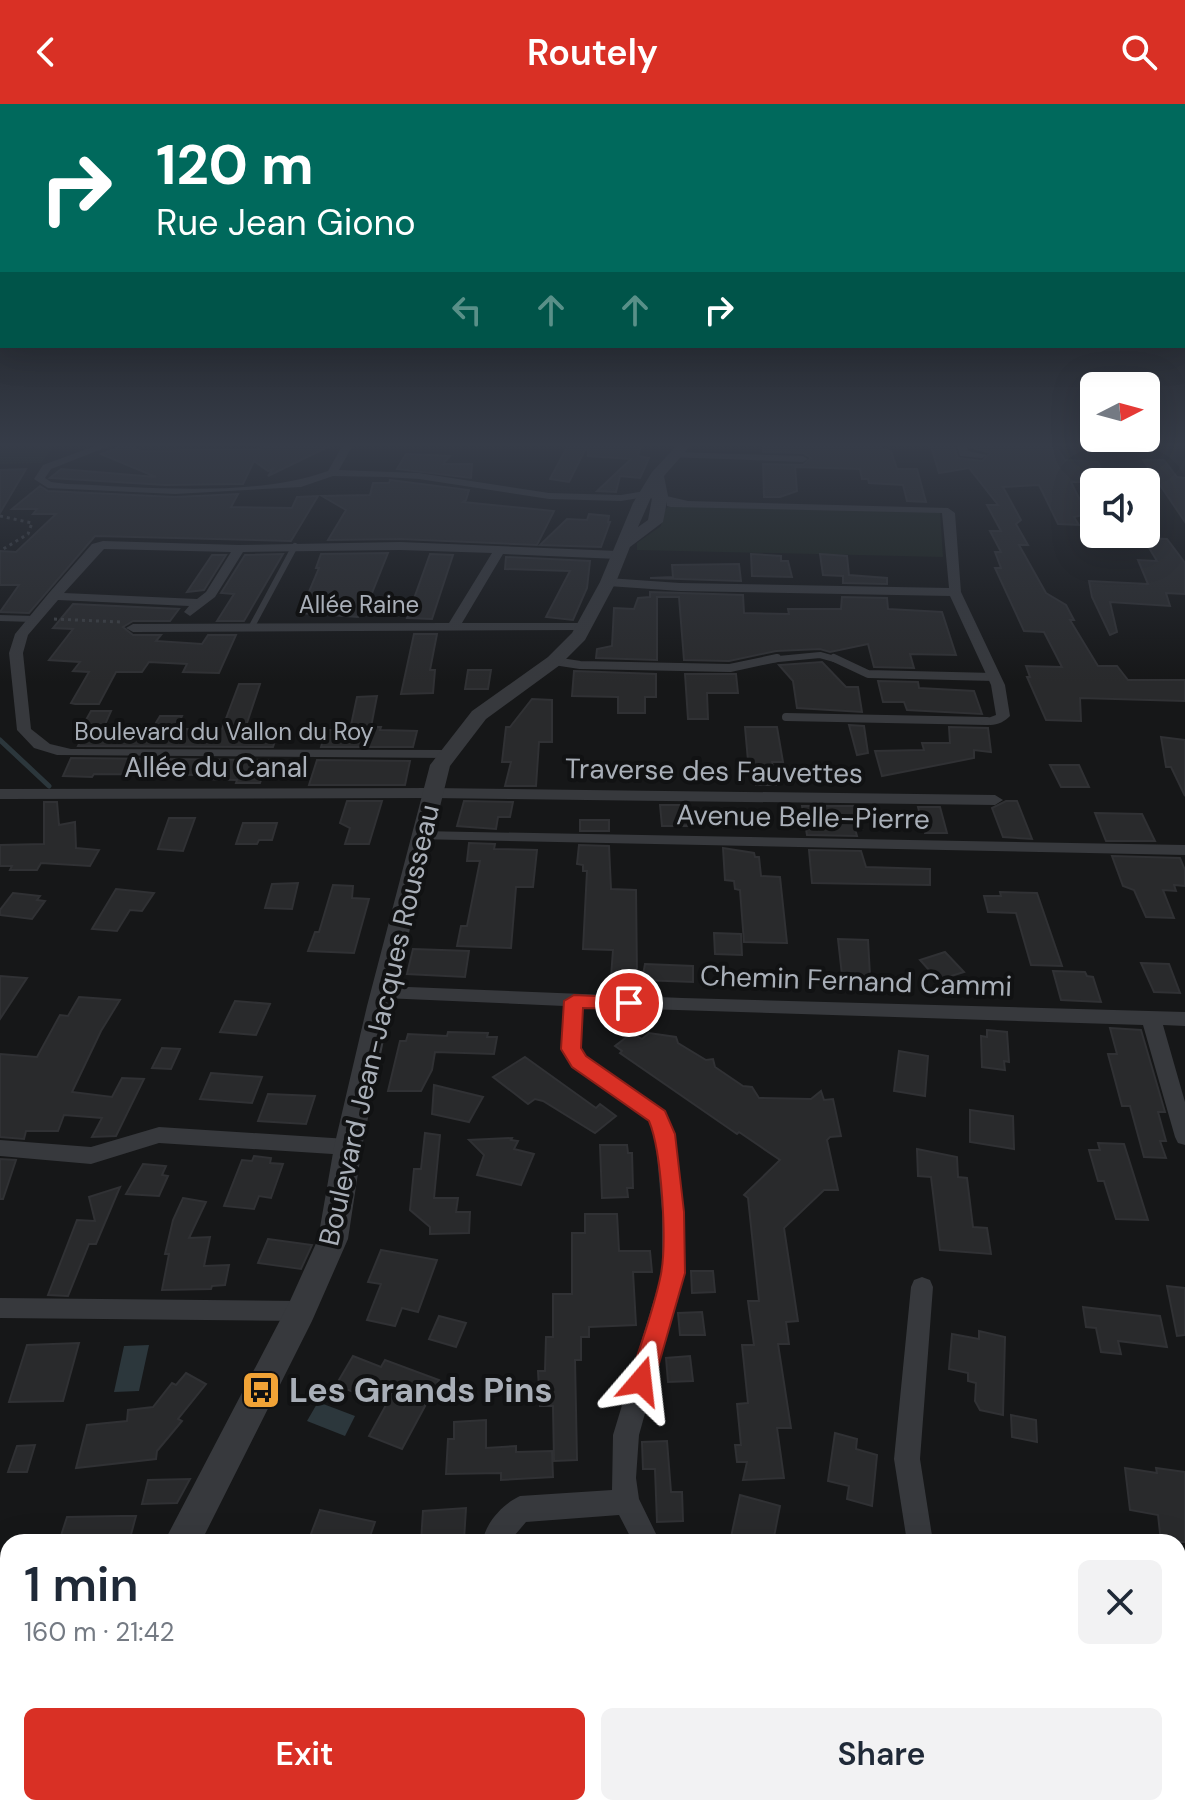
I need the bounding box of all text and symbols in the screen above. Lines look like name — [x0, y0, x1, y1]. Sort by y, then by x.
text: Routely — [527, 29, 658, 76]
icon: back — [24, 30, 68, 74]
icon: search — [1117, 30, 1161, 74]
text: 120 m — [156, 128, 314, 201]
icon: right — [24, 136, 128, 240]
text: Rue Jean Giono — [156, 199, 416, 246]
icon: left — [445, 288, 489, 332]
icon: ahead — [529, 288, 573, 332]
icon: ahead — [613, 288, 657, 332]
icon: right — [697, 288, 741, 332]
north arrow — [1080, 372, 1160, 452]
map controls — [1080, 372, 1160, 548]
button: sound — [1080, 468, 1160, 548]
street label: Allée Raine — [299, 589, 419, 620]
street label: Boulevard du Vallon du Roy — [74, 716, 374, 747]
street label: Allée du Canal — [124, 749, 308, 786]
street label: Traverse des Fauvettes — [565, 750, 863, 792]
street label: Avenue Belle-Pierre — [676, 796, 930, 838]
street label: Boulevard Jean-Jacques Rousseau — [310, 801, 448, 1249]
street label: Chemin Fernand Cammi — [699, 957, 1013, 1005]
pin — [595, 969, 663, 1037]
icon: arrive — [607, 981, 651, 1025]
position arrow — [599, 1339, 683, 1423]
place label: Les Grands Pins — [289, 1368, 553, 1413]
bus stop icon: Les Grands Pins — [240, 1369, 282, 1411]
text: 1 min — [24, 1553, 139, 1616]
button: close — [1078, 1560, 1162, 1644]
text: 160 m · 21:42 — [24, 1615, 174, 1649]
button: Exit — [24, 1708, 585, 1800]
button: Share — [601, 1708, 1162, 1800]

